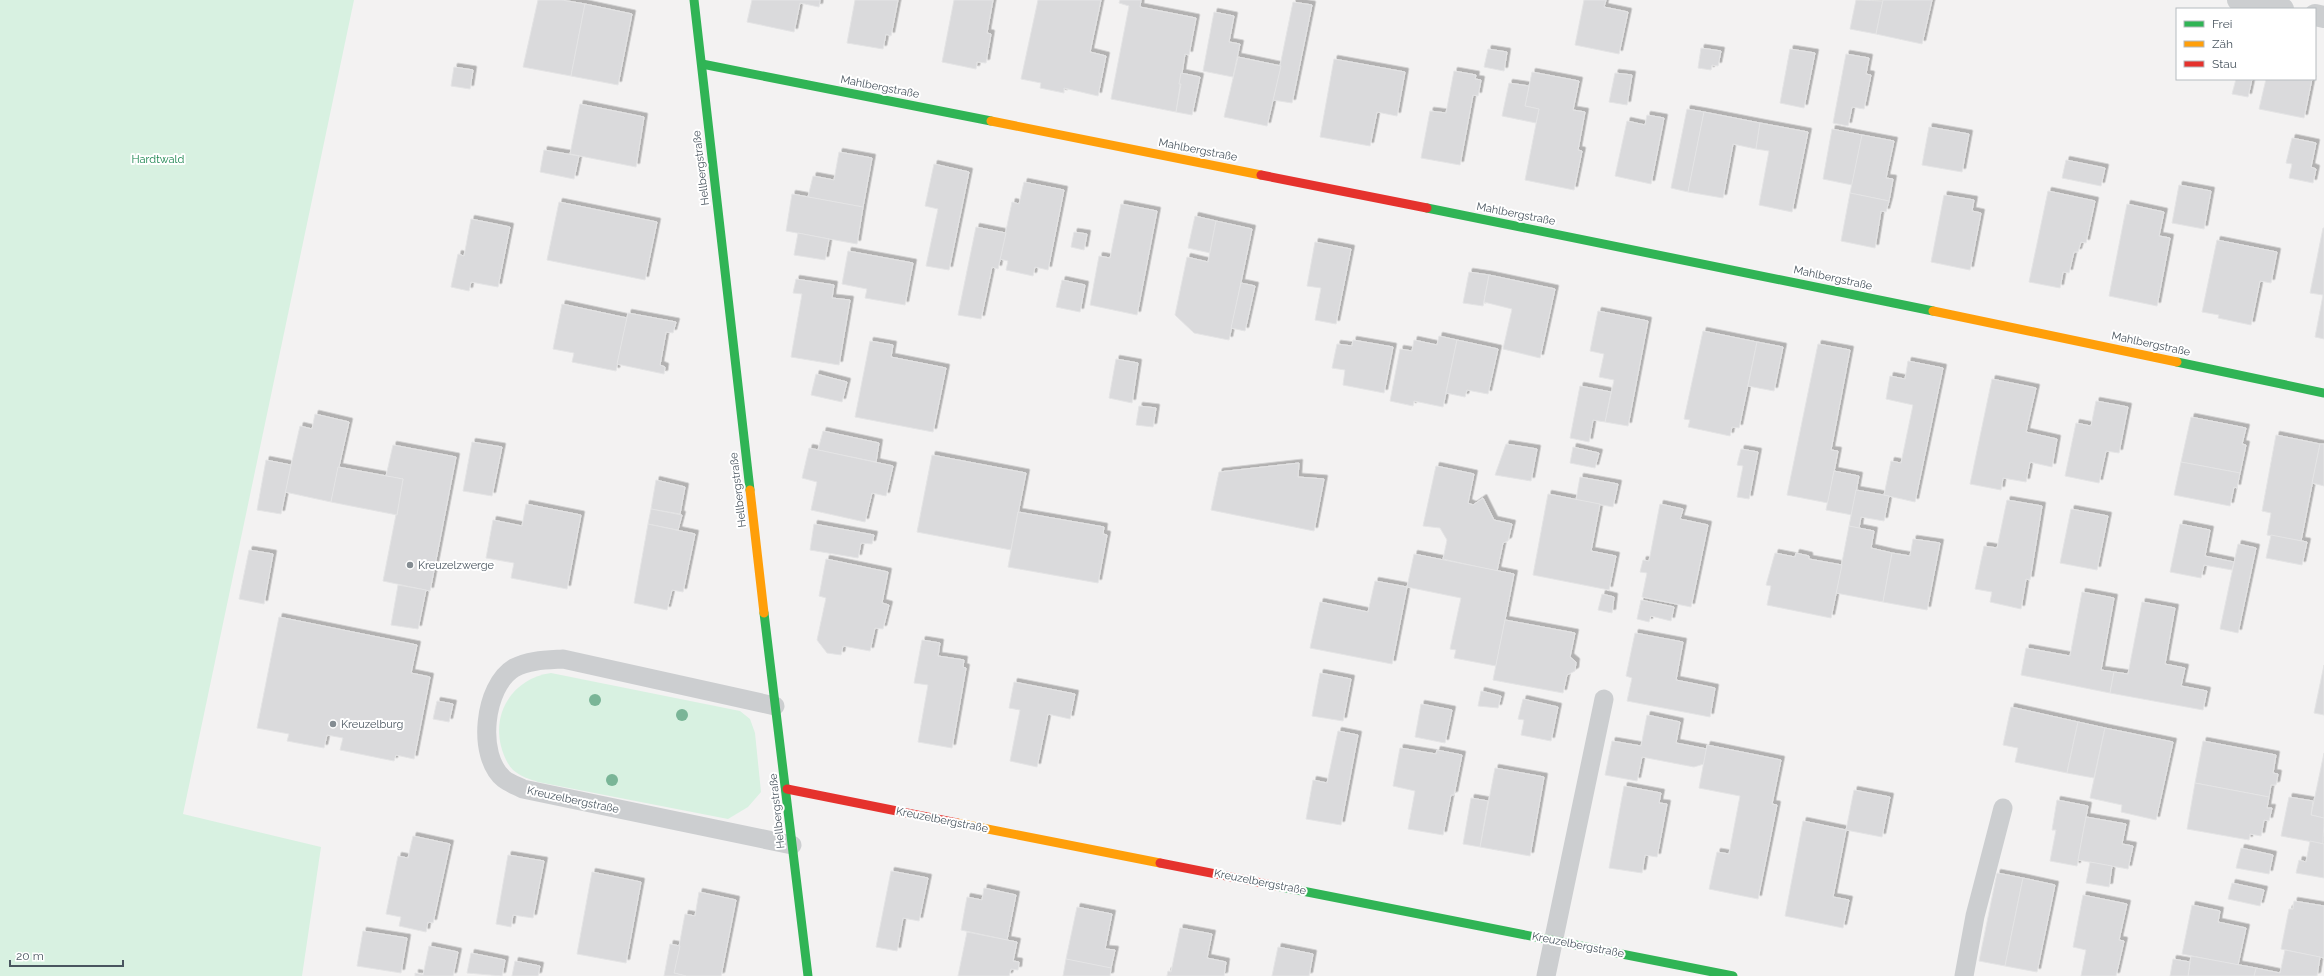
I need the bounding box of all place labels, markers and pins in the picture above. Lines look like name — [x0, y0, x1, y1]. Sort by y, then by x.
place label: Kreuzelzwerge — [418, 559, 495, 572]
marker: Kreuzelzwerge — [405, 560, 415, 570]
place label: Kreuzelburg — [341, 718, 403, 731]
marker: Kreuzelburg — [328, 719, 338, 729]

